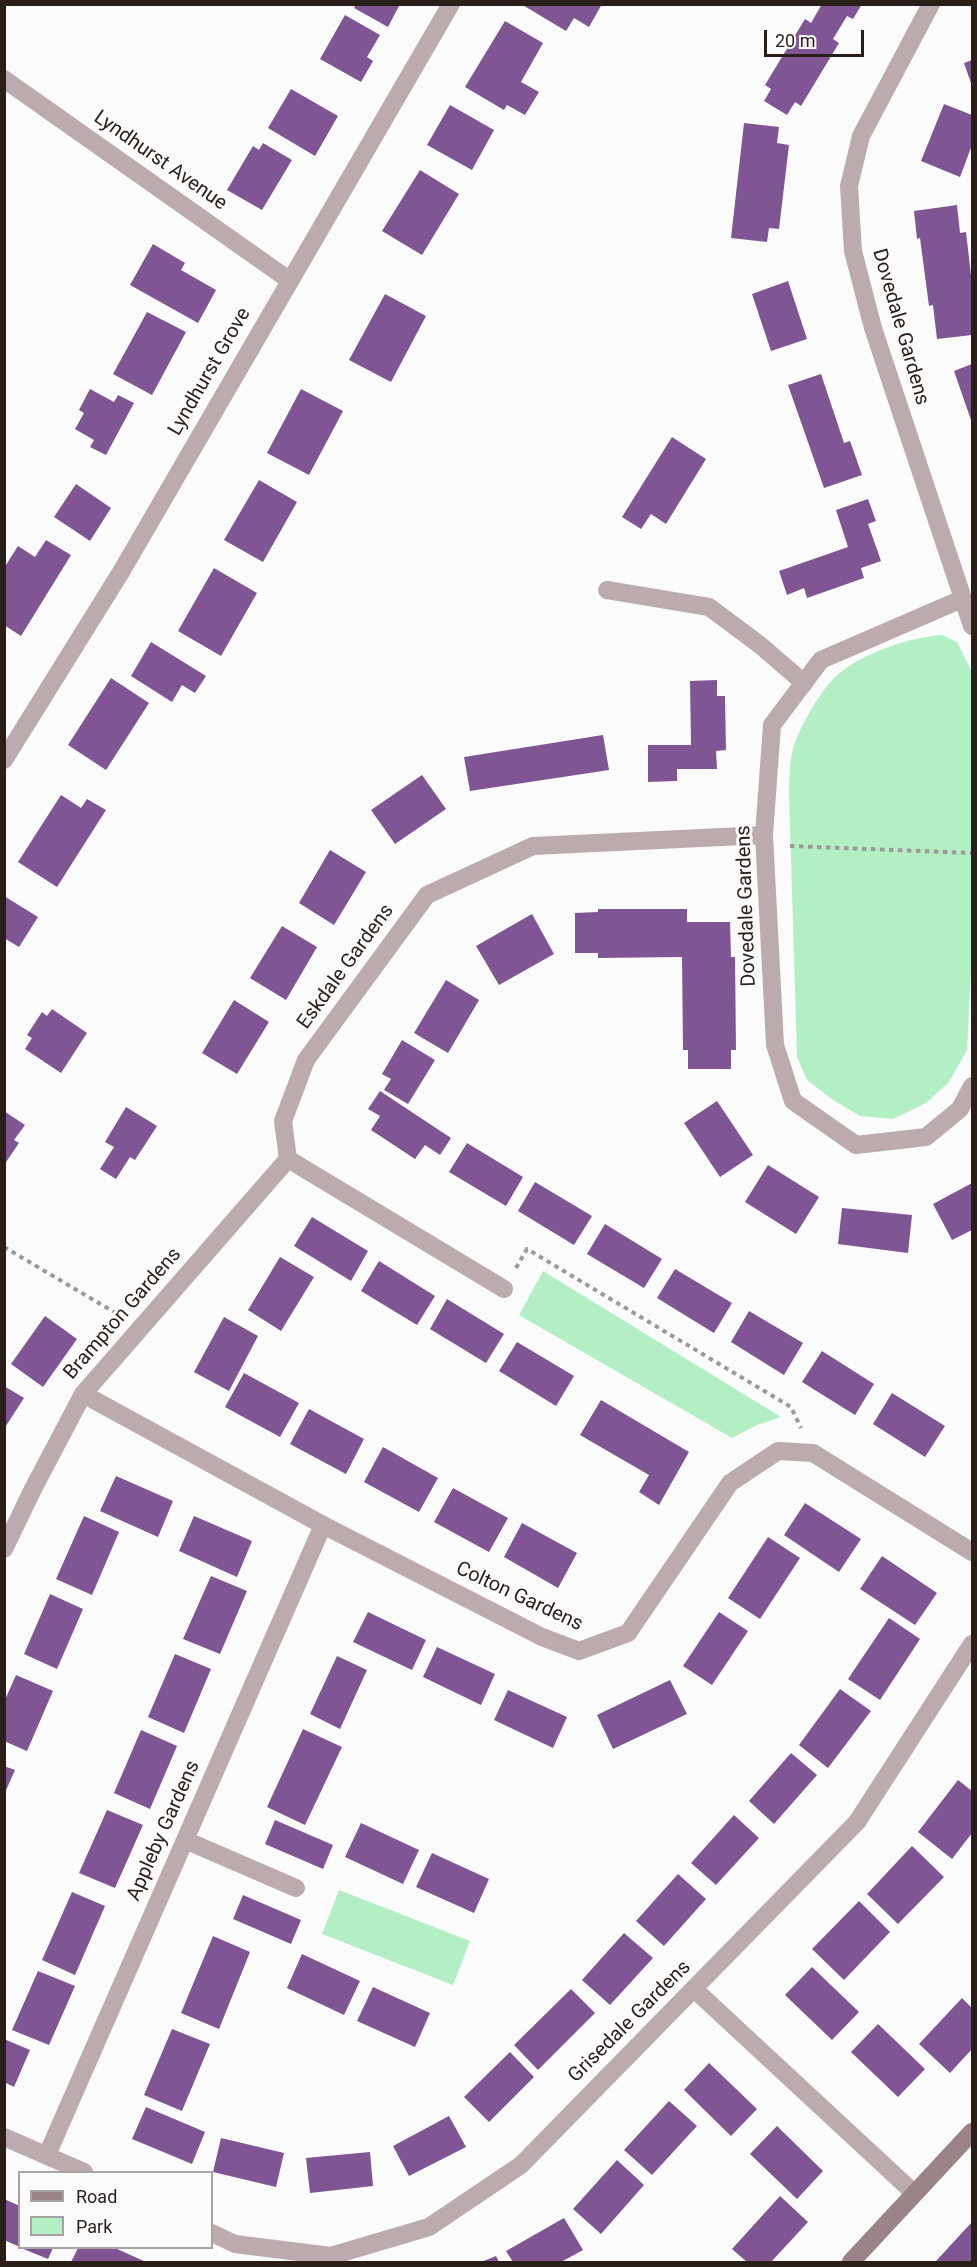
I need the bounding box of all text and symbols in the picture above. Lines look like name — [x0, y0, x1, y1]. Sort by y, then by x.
scale bar — [767, 18, 868, 56]
text: 20 m — [775, 30, 815, 51]
street label: Lyndhurst Avenue — [89, 106, 231, 216]
street label: Dovedale Gardens — [866, 246, 934, 408]
street label: Lyndhurst Grove — [164, 304, 256, 440]
street label: Dovedale Gardens — [732, 825, 762, 987]
street label: Eskdale Gardens — [293, 900, 399, 1034]
street label: Brampton Gardens — [59, 1243, 187, 1385]
street label: Colton Gardens — [452, 1557, 586, 1637]
street label: Appleby Gardens — [122, 1757, 206, 1905]
street label: Grisedale Gardens — [564, 1956, 696, 2088]
legend — [18, 2171, 213, 2249]
text: Road — [76, 2186, 117, 2207]
text: Park — [76, 2216, 112, 2237]

